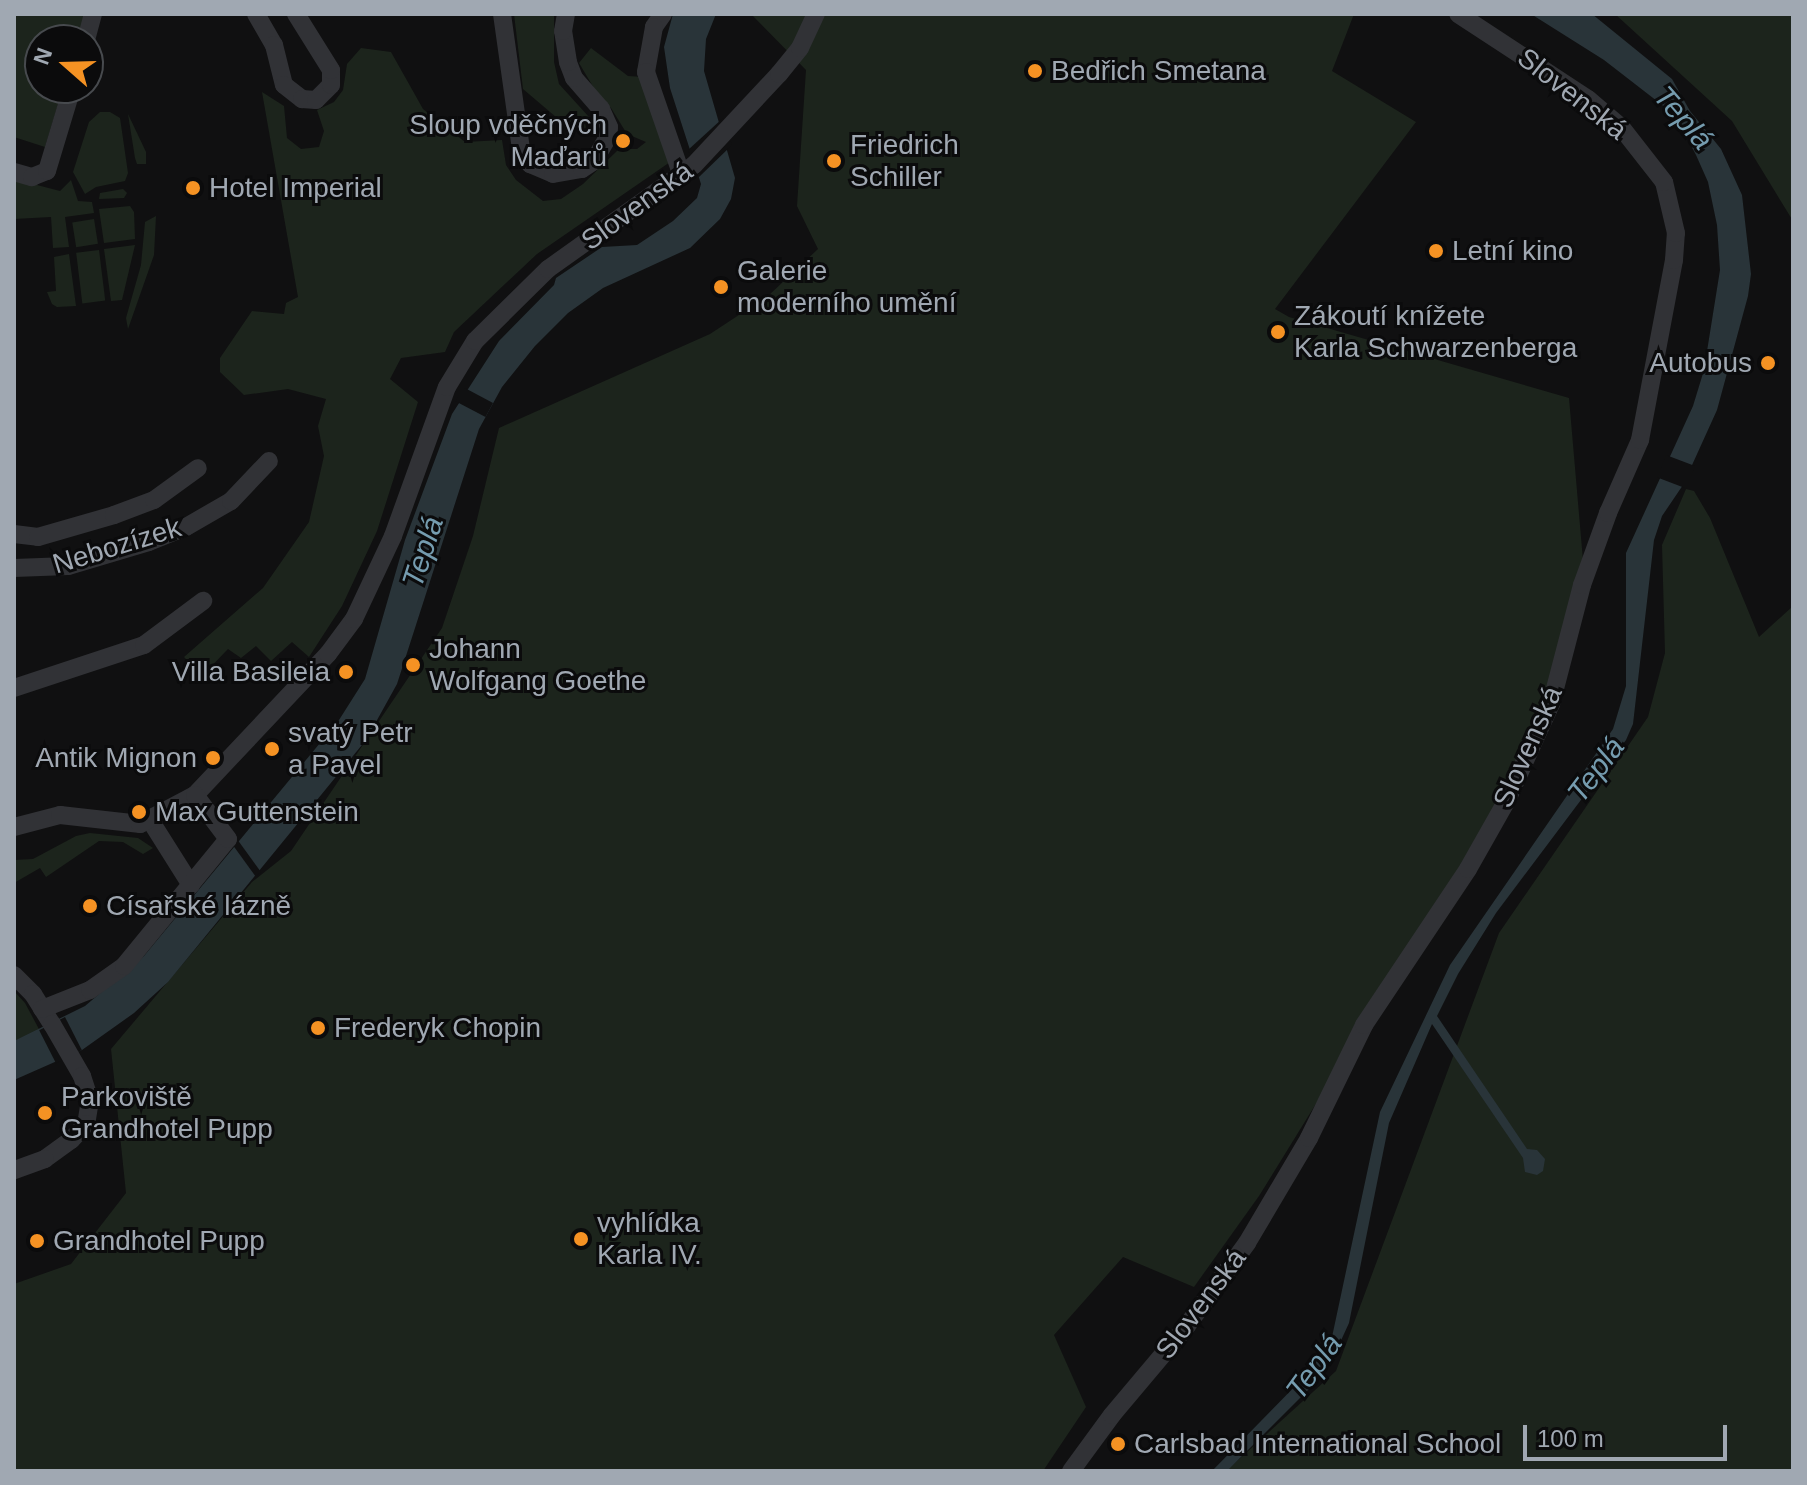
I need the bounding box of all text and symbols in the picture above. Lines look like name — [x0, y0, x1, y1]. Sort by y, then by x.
north arrow — [24, 24, 104, 104]
street label: Slovenská — [1511, 41, 1633, 147]
text: N — [28, 45, 57, 68]
place label: Bedřich Smetana — [1051, 54, 1266, 88]
marker: Bedřich Smetana — [1026, 62, 1044, 80]
water label: Teplá — [1646, 79, 1720, 157]
place label: Sloup vděčných Maďarů — [409, 108, 607, 174]
place label: Friedrich Schiller — [850, 128, 959, 194]
marker: Sloup vděčných Maďarů — [614, 132, 632, 150]
marker: Friedrich Schiller — [825, 152, 843, 170]
street label: Slovenská — [575, 154, 699, 258]
place label: Hotel Imperial — [209, 171, 382, 205]
marker: Hotel Imperial — [184, 179, 202, 197]
place label: Letní kino — [1452, 234, 1573, 268]
marker: Letní kino — [1427, 242, 1445, 260]
place label: Galerie moderního umění — [737, 254, 956, 320]
marker: Galerie moderního umění — [712, 278, 730, 296]
place label: Zákoutí knížete Karla Schwarzenberga — [1294, 299, 1577, 365]
marker: Zákoutí knížete Karla Schwarzenberga — [1269, 323, 1287, 341]
place label: Autobus — [1649, 346, 1752, 380]
marker: Autobus — [1759, 354, 1777, 372]
street label: Nebozízek — [49, 511, 185, 581]
water label: Teplá — [395, 512, 451, 592]
place label: Johann Wolfgang Goethe — [429, 632, 646, 698]
place label: Villa Basileia — [172, 655, 330, 689]
marker: Johann Wolfgang Goethe — [404, 656, 422, 674]
marker: Villa Basileia — [337, 663, 355, 681]
street label: Slovenská — [1486, 681, 1570, 813]
place label: svatý Petr a Pavel — [288, 716, 412, 782]
water label: Teplá — [1560, 730, 1632, 810]
marker: svatý Petr a Pavel — [263, 740, 281, 758]
place label: Antik Mignon — [35, 741, 197, 775]
marker: Antik Mignon — [204, 749, 222, 767]
place label: Max Guttenstein — [155, 795, 359, 829]
marker: Max Guttenstein — [130, 803, 148, 821]
place label: Císařské lázně — [106, 889, 291, 923]
marker: Císařské lázně — [81, 897, 99, 915]
place label: Frederyk Chopin — [334, 1011, 541, 1045]
marker: Frederyk Chopin — [309, 1019, 327, 1037]
place label: Parkoviště Grandhotel Pupp — [61, 1080, 273, 1146]
marker: Parkoviště Grandhotel Pupp — [36, 1104, 54, 1122]
place label: vyhlídka Karla IV. — [597, 1206, 702, 1272]
place label: Grandhotel Pupp — [53, 1224, 265, 1258]
marker: vyhlídka Karla IV. — [572, 1230, 590, 1248]
marker: Grandhotel Pupp — [28, 1232, 46, 1250]
street label: Slovenská — [1149, 1242, 1253, 1366]
water label: Teplá — [1278, 1327, 1350, 1407]
scale bar — [1527, 1409, 1731, 1459]
text: 100 m — [1537, 1425, 1604, 1452]
place label: Carlsbad International School — [1134, 1427, 1501, 1461]
marker: Carlsbad International School — [1109, 1435, 1127, 1453]

